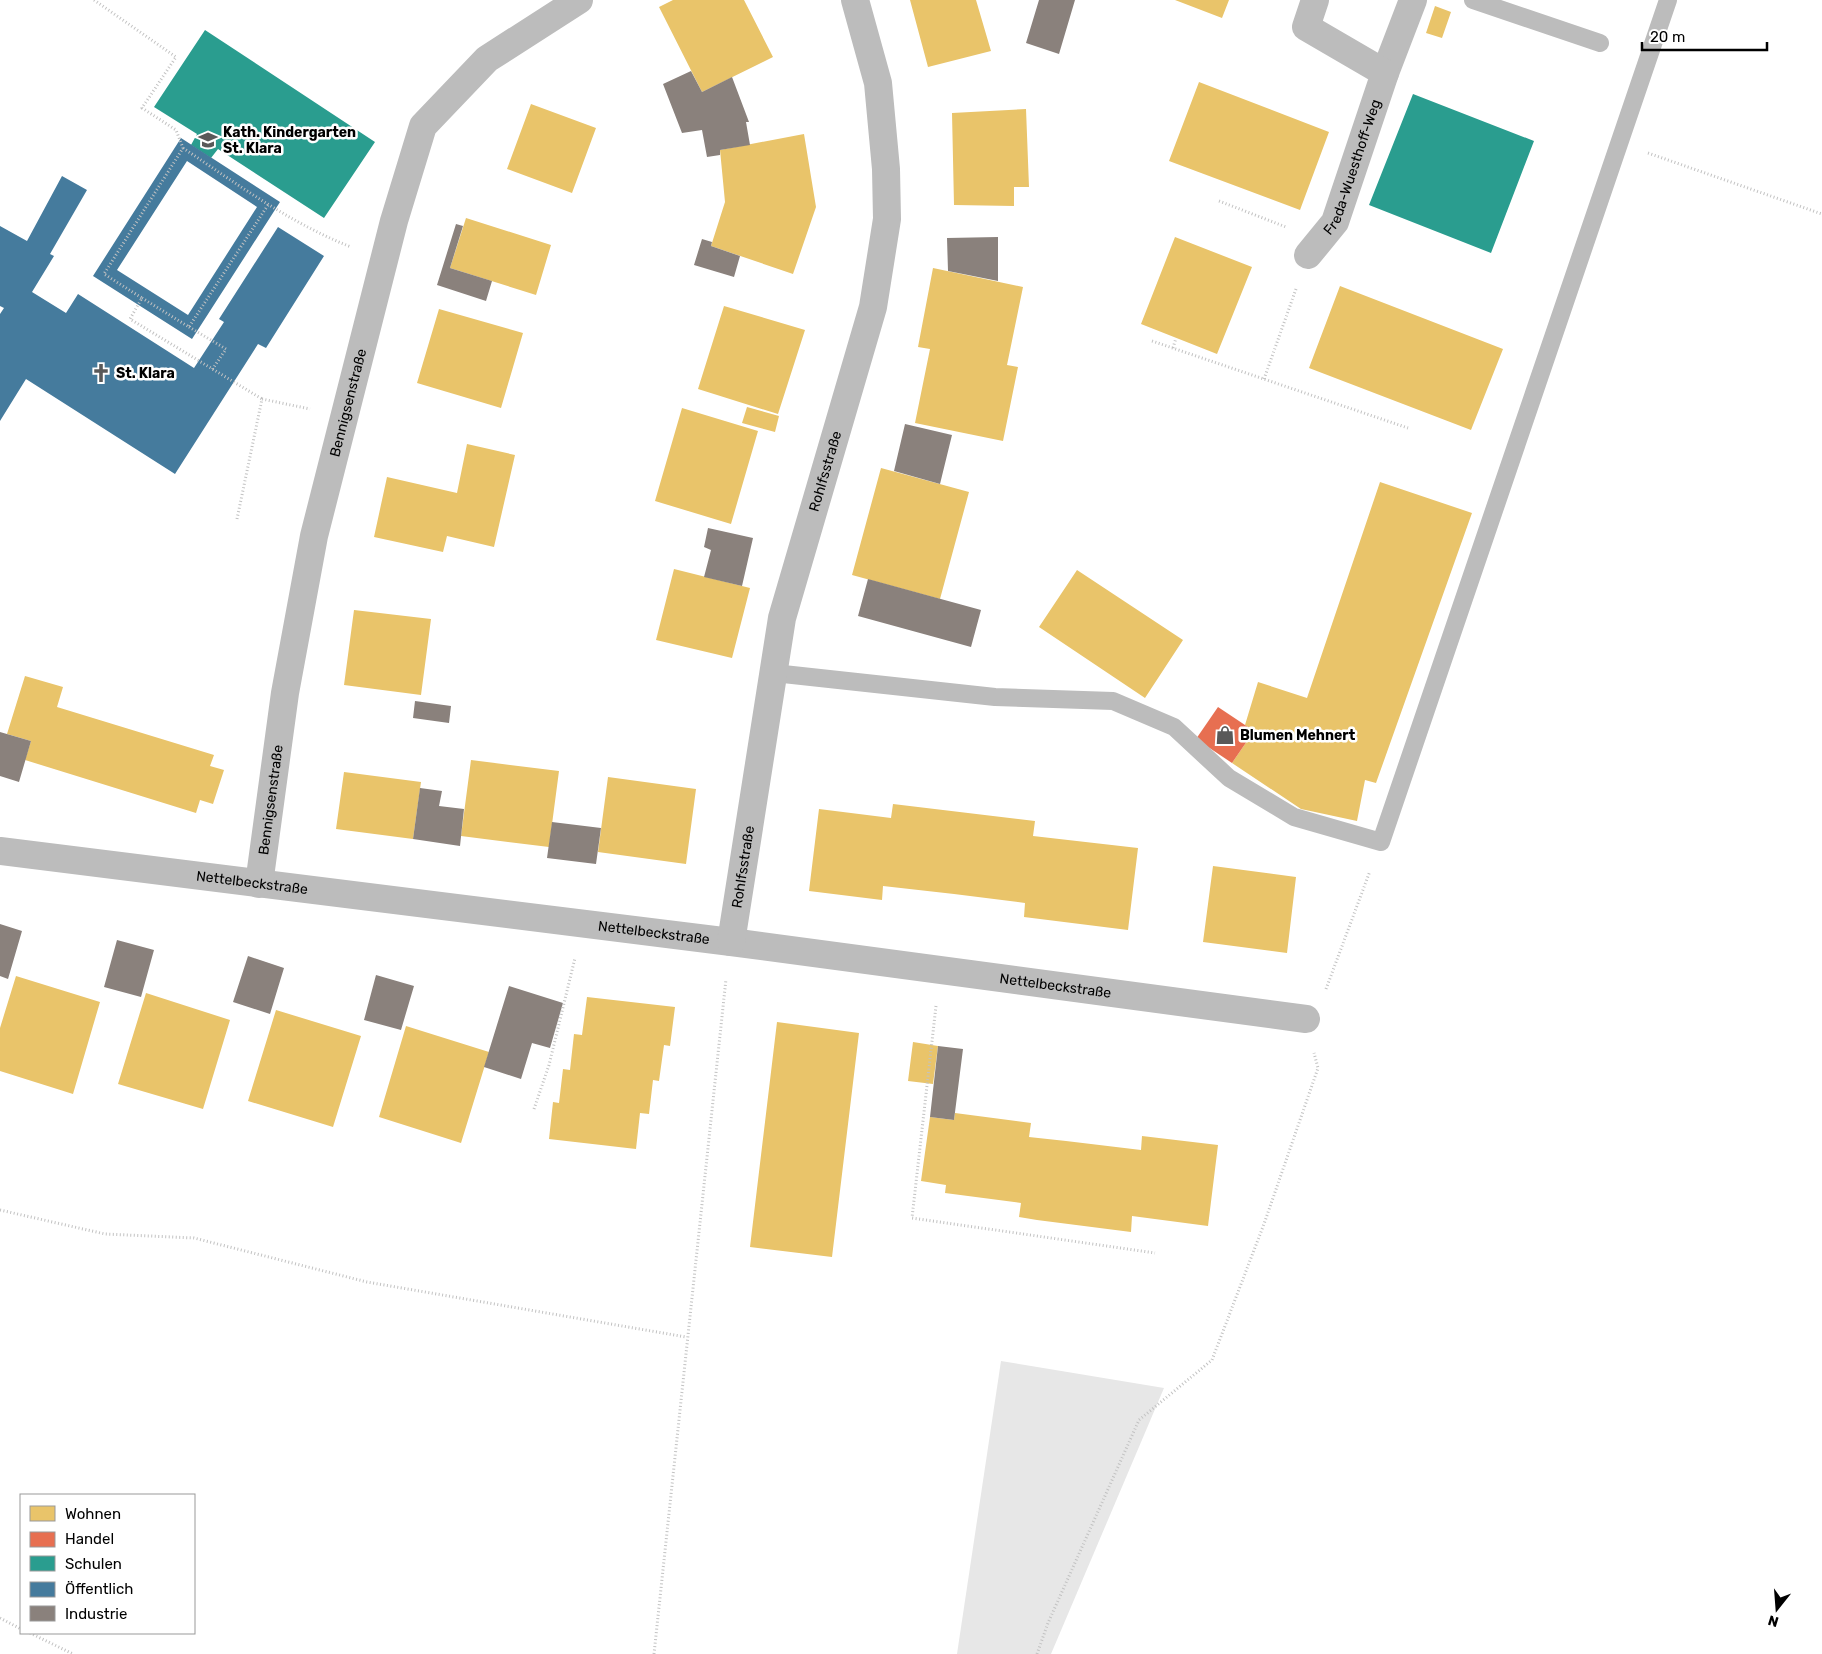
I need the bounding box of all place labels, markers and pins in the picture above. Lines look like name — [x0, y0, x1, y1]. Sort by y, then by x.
place label: Kath. Kindergarten St. Klara — [223, 124, 356, 157]
school or university icon: Kath. Kindergarten St. Klara — [197, 129, 219, 151]
church icon: St. Klara — [90, 362, 112, 384]
place label: St. Klara — [116, 365, 175, 382]
shop icon: Blumen Mehnert — [1214, 724, 1236, 746]
place label: Blumen Mehnert — [1240, 727, 1356, 744]

